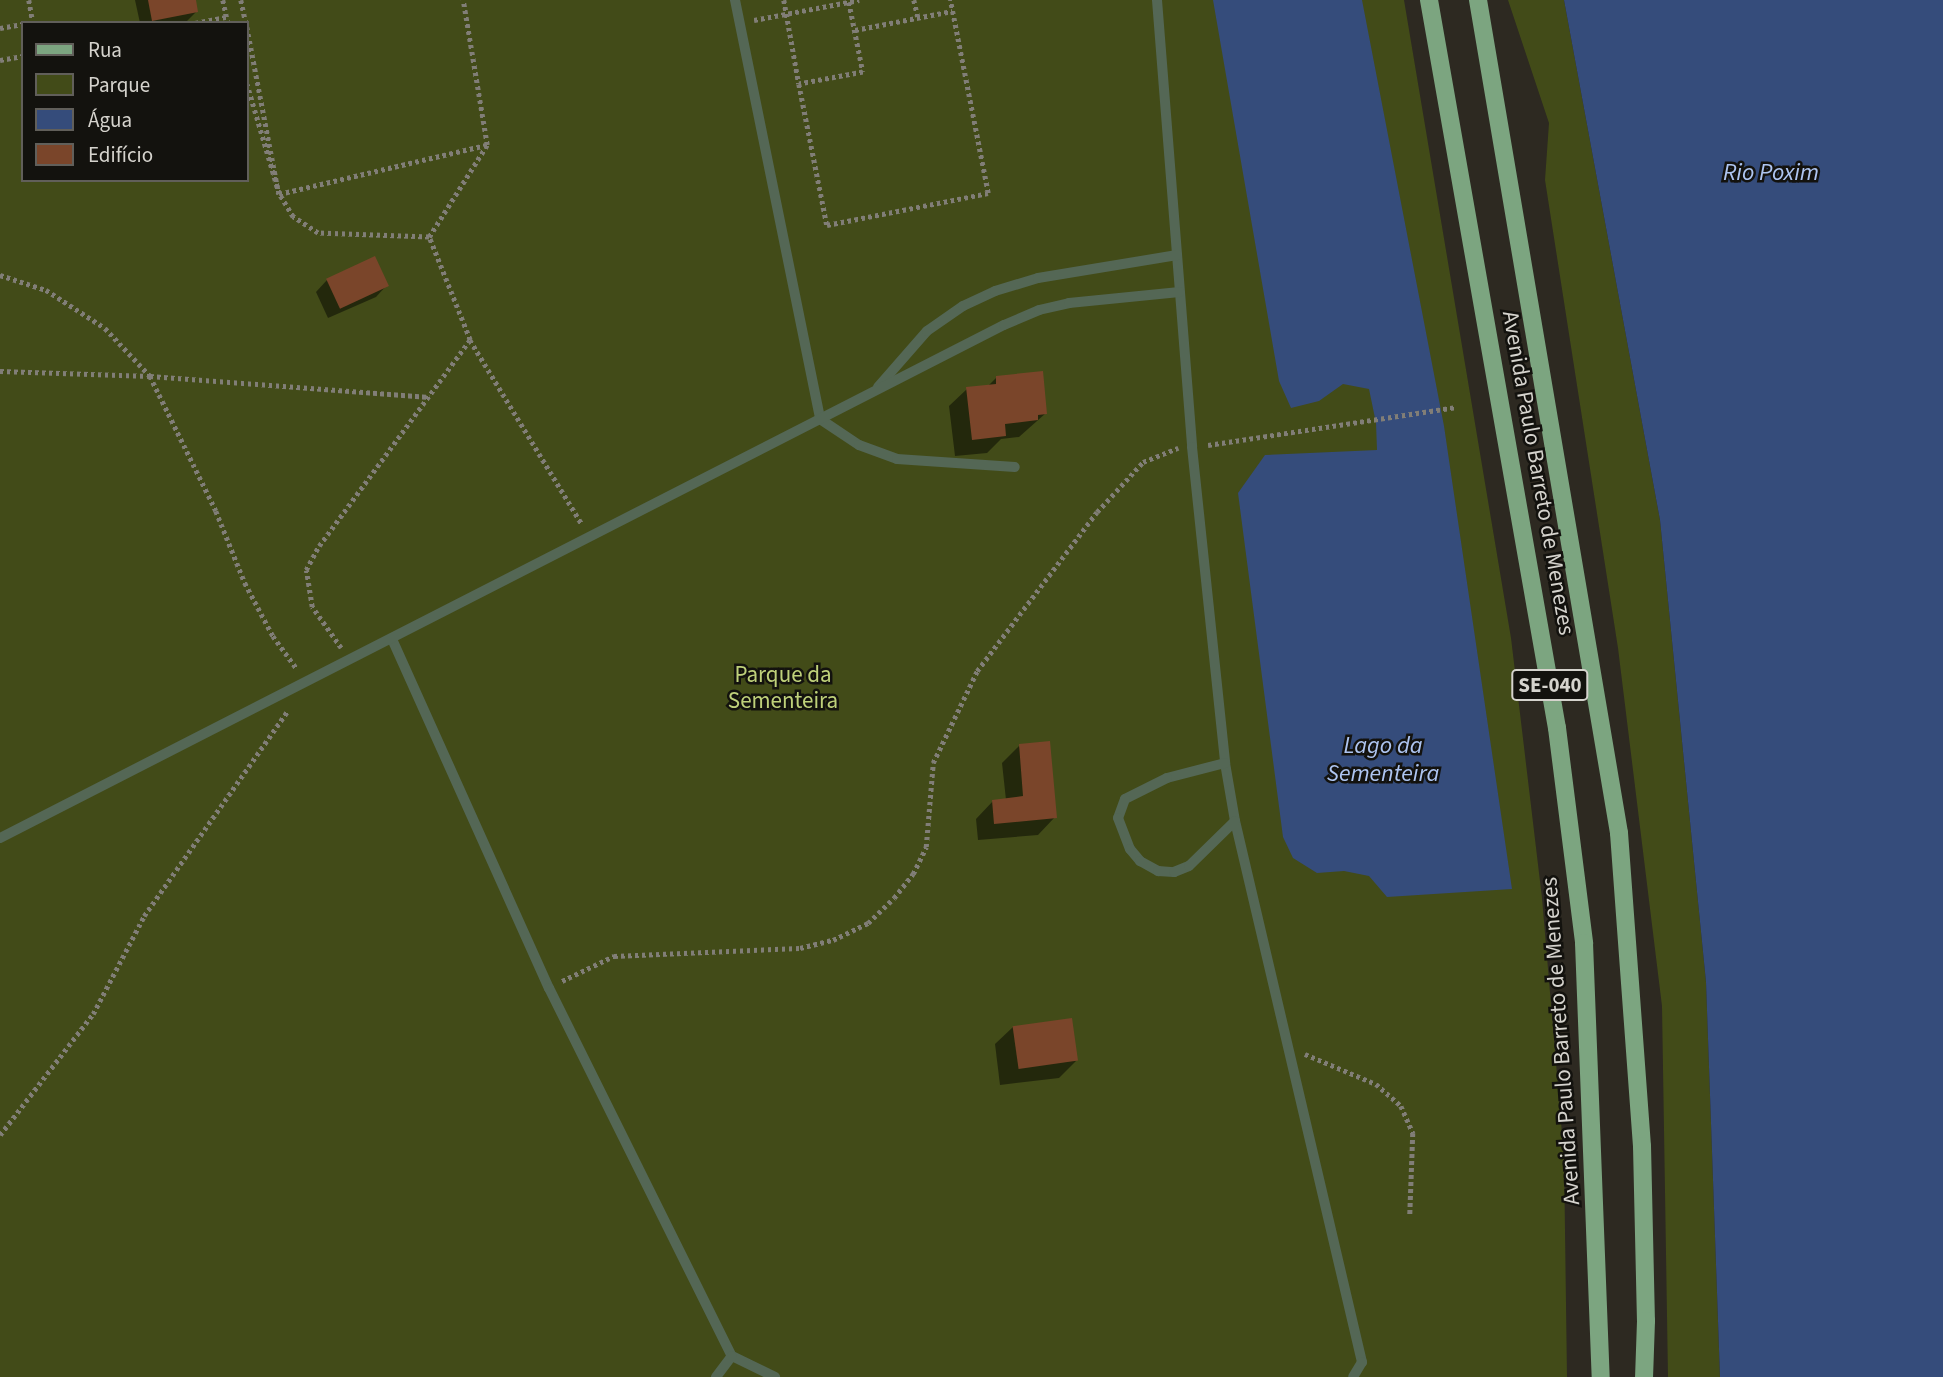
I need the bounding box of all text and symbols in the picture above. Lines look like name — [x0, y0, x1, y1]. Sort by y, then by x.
legend — [21, 21, 248, 182]
text: Rua — [88, 35, 122, 65]
text: Parque — [88, 70, 150, 100]
text: Água — [88, 105, 132, 135]
text: Edifício — [88, 140, 153, 170]
water label: Rio Poxim — [1723, 159, 1819, 187]
street label: Avenida Paulo Barreto de Menezes — [1496, 309, 1580, 637]
park label: Parque da Sementeira — [728, 661, 838, 715]
road number: SE-040 — [1510, 668, 1590, 702]
water label: Lago da Sementeira — [1327, 732, 1439, 788]
street label: Avenida Paulo Barreto de Menezes — [1536, 876, 1586, 1206]

